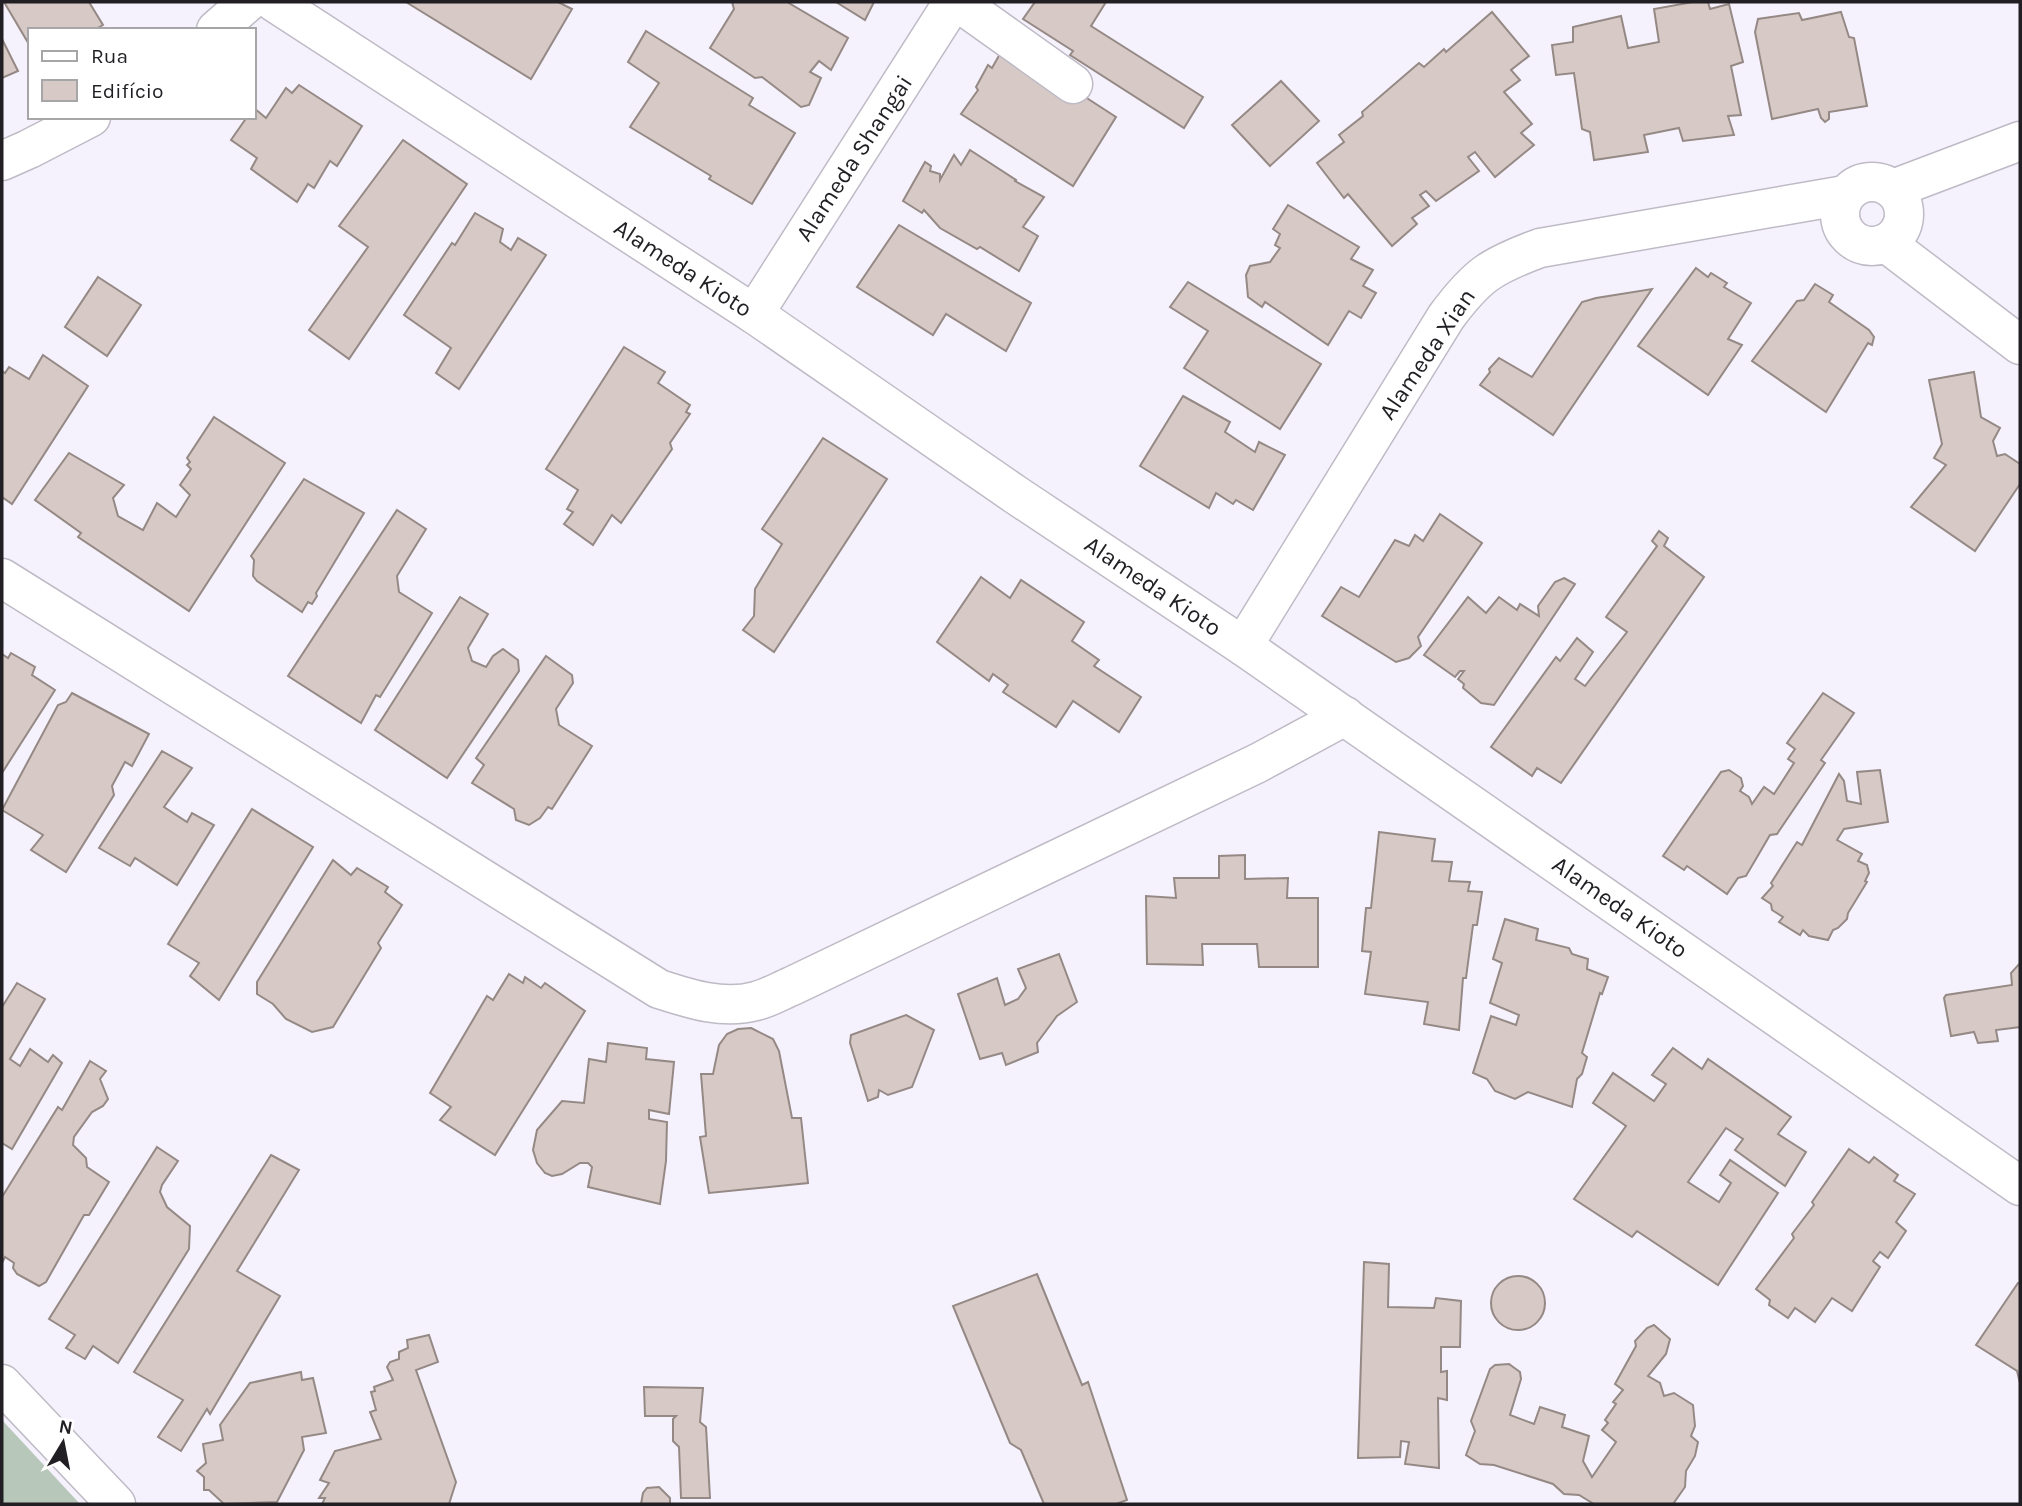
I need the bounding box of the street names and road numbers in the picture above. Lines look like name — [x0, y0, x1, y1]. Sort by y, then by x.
street label: Alameda Shangai — [790, 70, 918, 246]
street label: Alameda Kioto — [609, 213, 757, 323]
street label: Alameda Xian — [1373, 283, 1481, 425]
street label: Alameda Kioto — [1079, 530, 1227, 642]
street label: Alameda Kioto — [1547, 850, 1693, 964]

